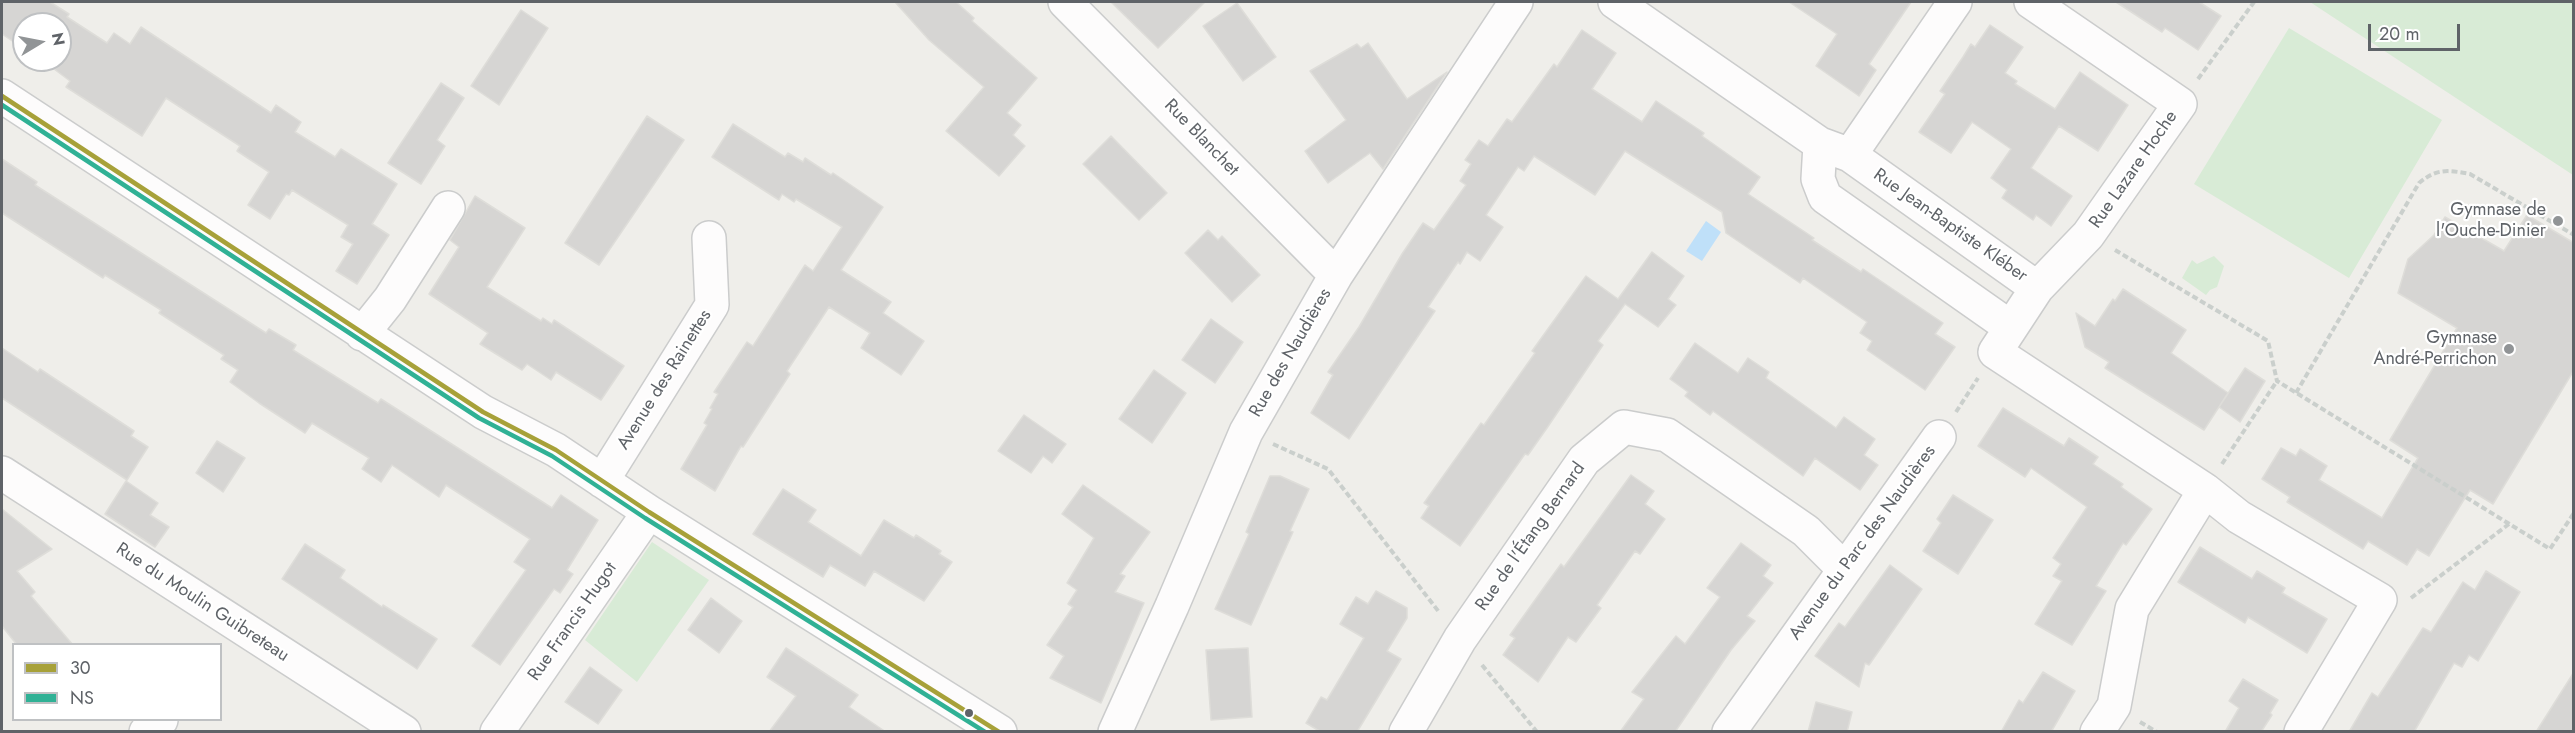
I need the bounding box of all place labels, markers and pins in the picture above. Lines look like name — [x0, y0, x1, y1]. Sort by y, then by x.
place label: Gymnase de l'Ouche-Dinier — [2436, 200, 2546, 242]
marker: Gymnase de l'Ouche-Dinier — [2551, 214, 2565, 228]
place label: Gymnase André-Perrichon — [2374, 328, 2497, 370]
marker: Gymnase André-Perrichon — [2502, 342, 2516, 356]
unlabelled marker — [963, 707, 975, 719]

